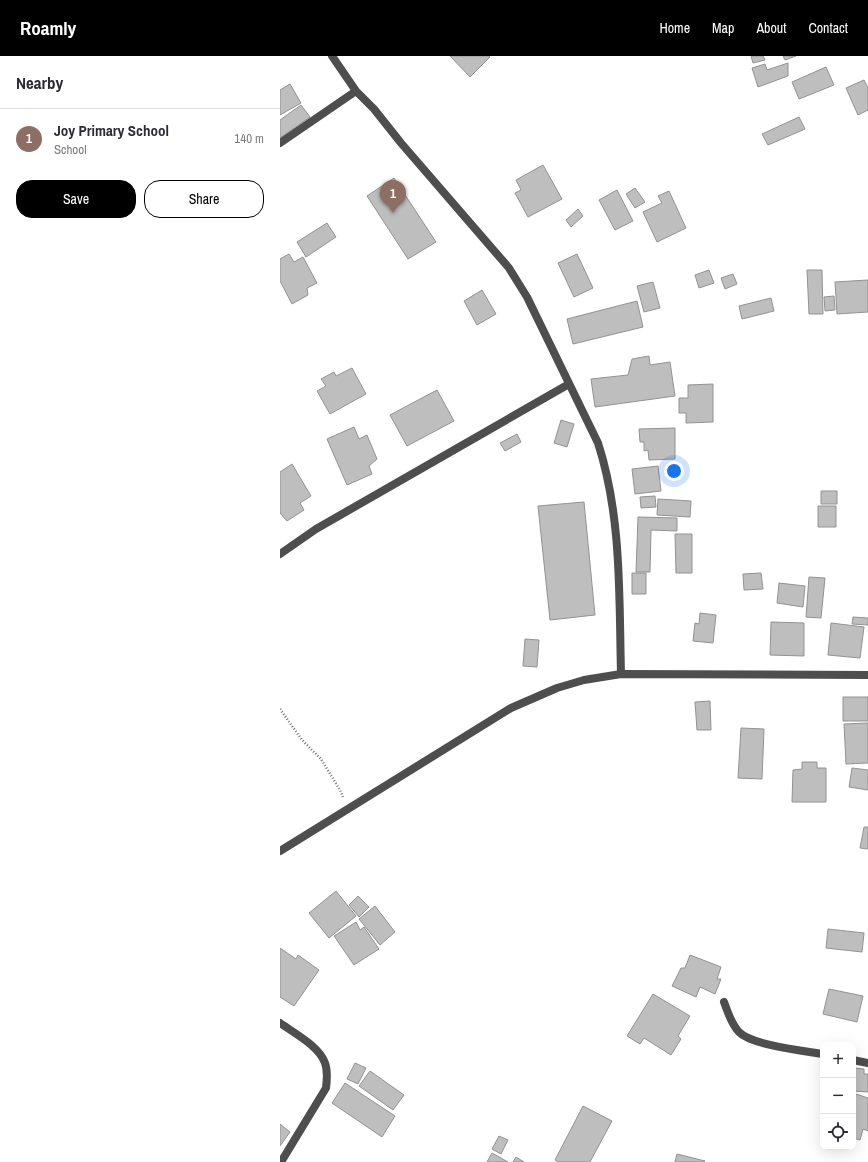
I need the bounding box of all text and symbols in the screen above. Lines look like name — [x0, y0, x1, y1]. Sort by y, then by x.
text: Roamly — [20, 15, 76, 41]
text: Home — [659, 19, 690, 37]
text: Map — [712, 19, 734, 37]
text: About — [756, 19, 786, 37]
text: Contact — [808, 19, 848, 37]
text: Nearby — [16, 71, 63, 94]
text: Joy Primary School — [54, 120, 169, 141]
text: 1 — [26, 130, 32, 147]
text: 140 m — [234, 130, 264, 147]
text: School — [54, 141, 87, 158]
button: Save — [16, 180, 136, 218]
button: Share — [144, 180, 264, 218]
pin: 1 — [380, 180, 406, 213]
your location — [664, 461, 684, 481]
map controls — [820, 1042, 856, 1150]
button: + — [820, 1042, 856, 1078]
button: − — [820, 1078, 856, 1114]
button: locate — [820, 1114, 856, 1150]

